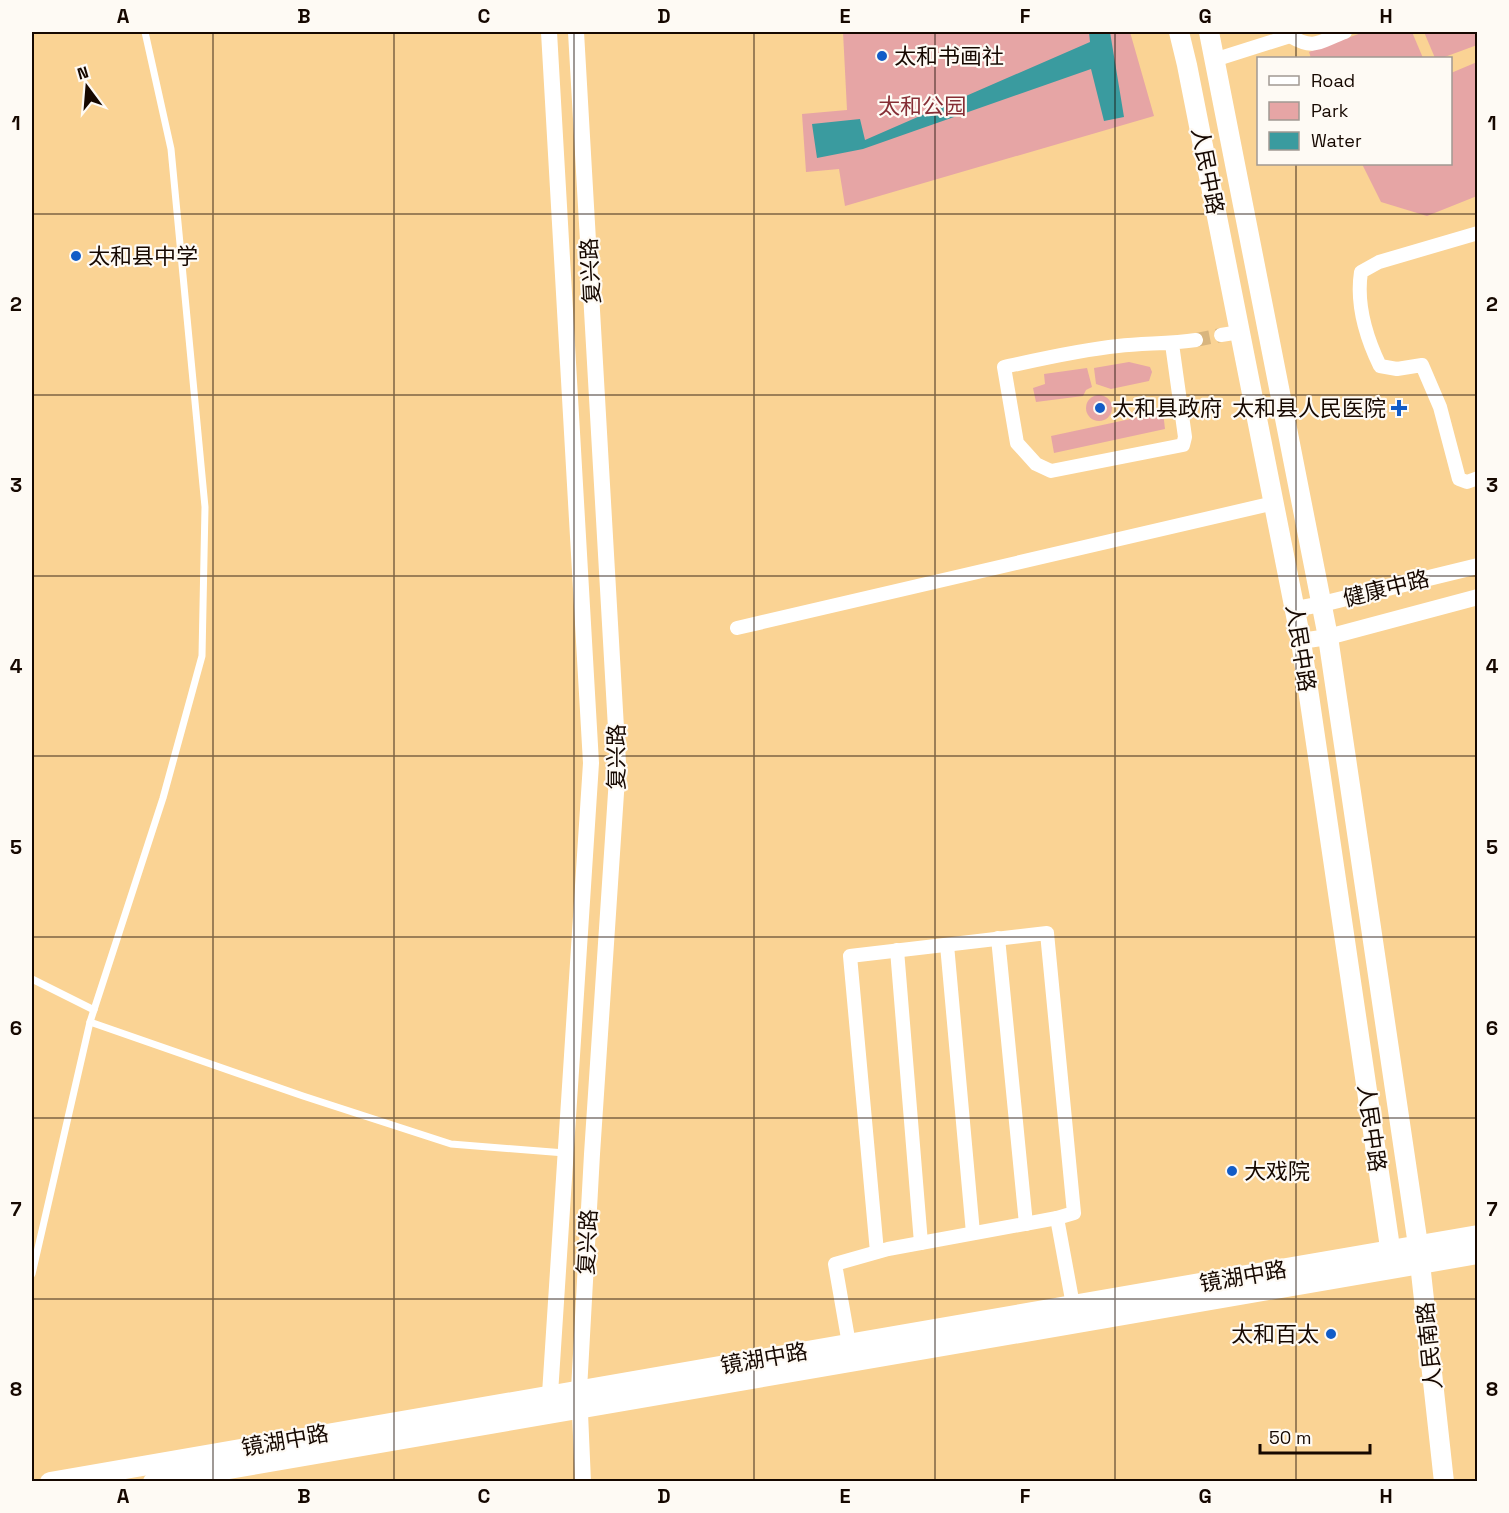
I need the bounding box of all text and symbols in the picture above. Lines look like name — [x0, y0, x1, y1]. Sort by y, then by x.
text: A — [117, 3, 130, 29]
text: B — [297, 3, 311, 29]
text: C — [478, 3, 491, 29]
text: D — [657, 3, 671, 29]
text: E — [839, 3, 851, 29]
text: F — [1020, 3, 1031, 29]
text: G — [1198, 3, 1212, 29]
text: H — [1379, 3, 1393, 29]
place label: 太和书画社 — [894, 42, 1004, 70]
marker: 太和书画社 — [875, 49, 889, 63]
north arrow — [57, 57, 117, 117]
legend — [1257, 57, 1452, 165]
text: N — [75, 61, 91, 85]
text: Road — [1311, 69, 1355, 92]
park label: 太和公园 — [878, 92, 966, 120]
text: Park — [1311, 99, 1349, 122]
text: 1 — [11, 110, 21, 136]
text: 1 — [1487, 110, 1497, 136]
street label: 人民中路 — [1186, 125, 1230, 217]
text: Water — [1311, 129, 1362, 152]
street label: 复兴路 — [574, 237, 606, 305]
place label: 太和县中学 — [88, 242, 198, 270]
marker: 太和县中学 — [69, 249, 83, 263]
text: 2 — [10, 291, 22, 317]
text: 2 — [1486, 291, 1498, 317]
place label: 太和县政府 — [1112, 394, 1222, 422]
place label: 太和县人民医院 — [1232, 394, 1386, 422]
marker: 太和县人民医院 — [1390, 399, 1408, 417]
marker: 太和县政府 — [1093, 401, 1107, 415]
text: 3 — [10, 472, 22, 498]
text: 3 — [1486, 472, 1498, 498]
street label: 健康中路 — [1340, 564, 1432, 612]
street label: 人民中路 — [1280, 602, 1322, 694]
text: 4 — [10, 653, 23, 679]
text: 4 — [1486, 653, 1499, 679]
street label: 复兴路 — [602, 724, 630, 790]
text: 5 — [10, 834, 22, 860]
text: 5 — [1486, 834, 1498, 860]
text: 6 — [10, 1015, 22, 1041]
text: 6 — [1486, 1015, 1498, 1041]
street label: 人民中路 — [1352, 1082, 1392, 1174]
place label: 大戏院 — [1244, 1157, 1310, 1185]
marker: 大戏院 — [1225, 1164, 1239, 1178]
text: 7 — [10, 1196, 22, 1222]
text: 7 — [1486, 1196, 1498, 1222]
street label: 复兴路 — [571, 1208, 603, 1276]
street label: 镜湖中路 — [1197, 1255, 1289, 1297]
street label: 人民南路 — [1410, 1301, 1448, 1391]
place label: 太和百太 — [1231, 1320, 1319, 1348]
marker: 太和百太 — [1324, 1327, 1338, 1341]
street label: 镜湖中路 — [718, 1337, 810, 1379]
text: 8 — [10, 1376, 22, 1402]
text: 8 — [1486, 1376, 1498, 1402]
scale bar — [1260, 1417, 1370, 1455]
street label: 镜湖中路 — [239, 1419, 331, 1461]
text: 50 m — [1269, 1426, 1311, 1449]
text: A — [117, 1483, 130, 1509]
text: B — [297, 1483, 311, 1509]
text: C — [478, 1483, 491, 1509]
text: D — [657, 1483, 671, 1509]
text: E — [839, 1483, 851, 1509]
text: F — [1020, 1483, 1031, 1509]
text: G — [1198, 1483, 1212, 1509]
text: H — [1379, 1483, 1393, 1509]

